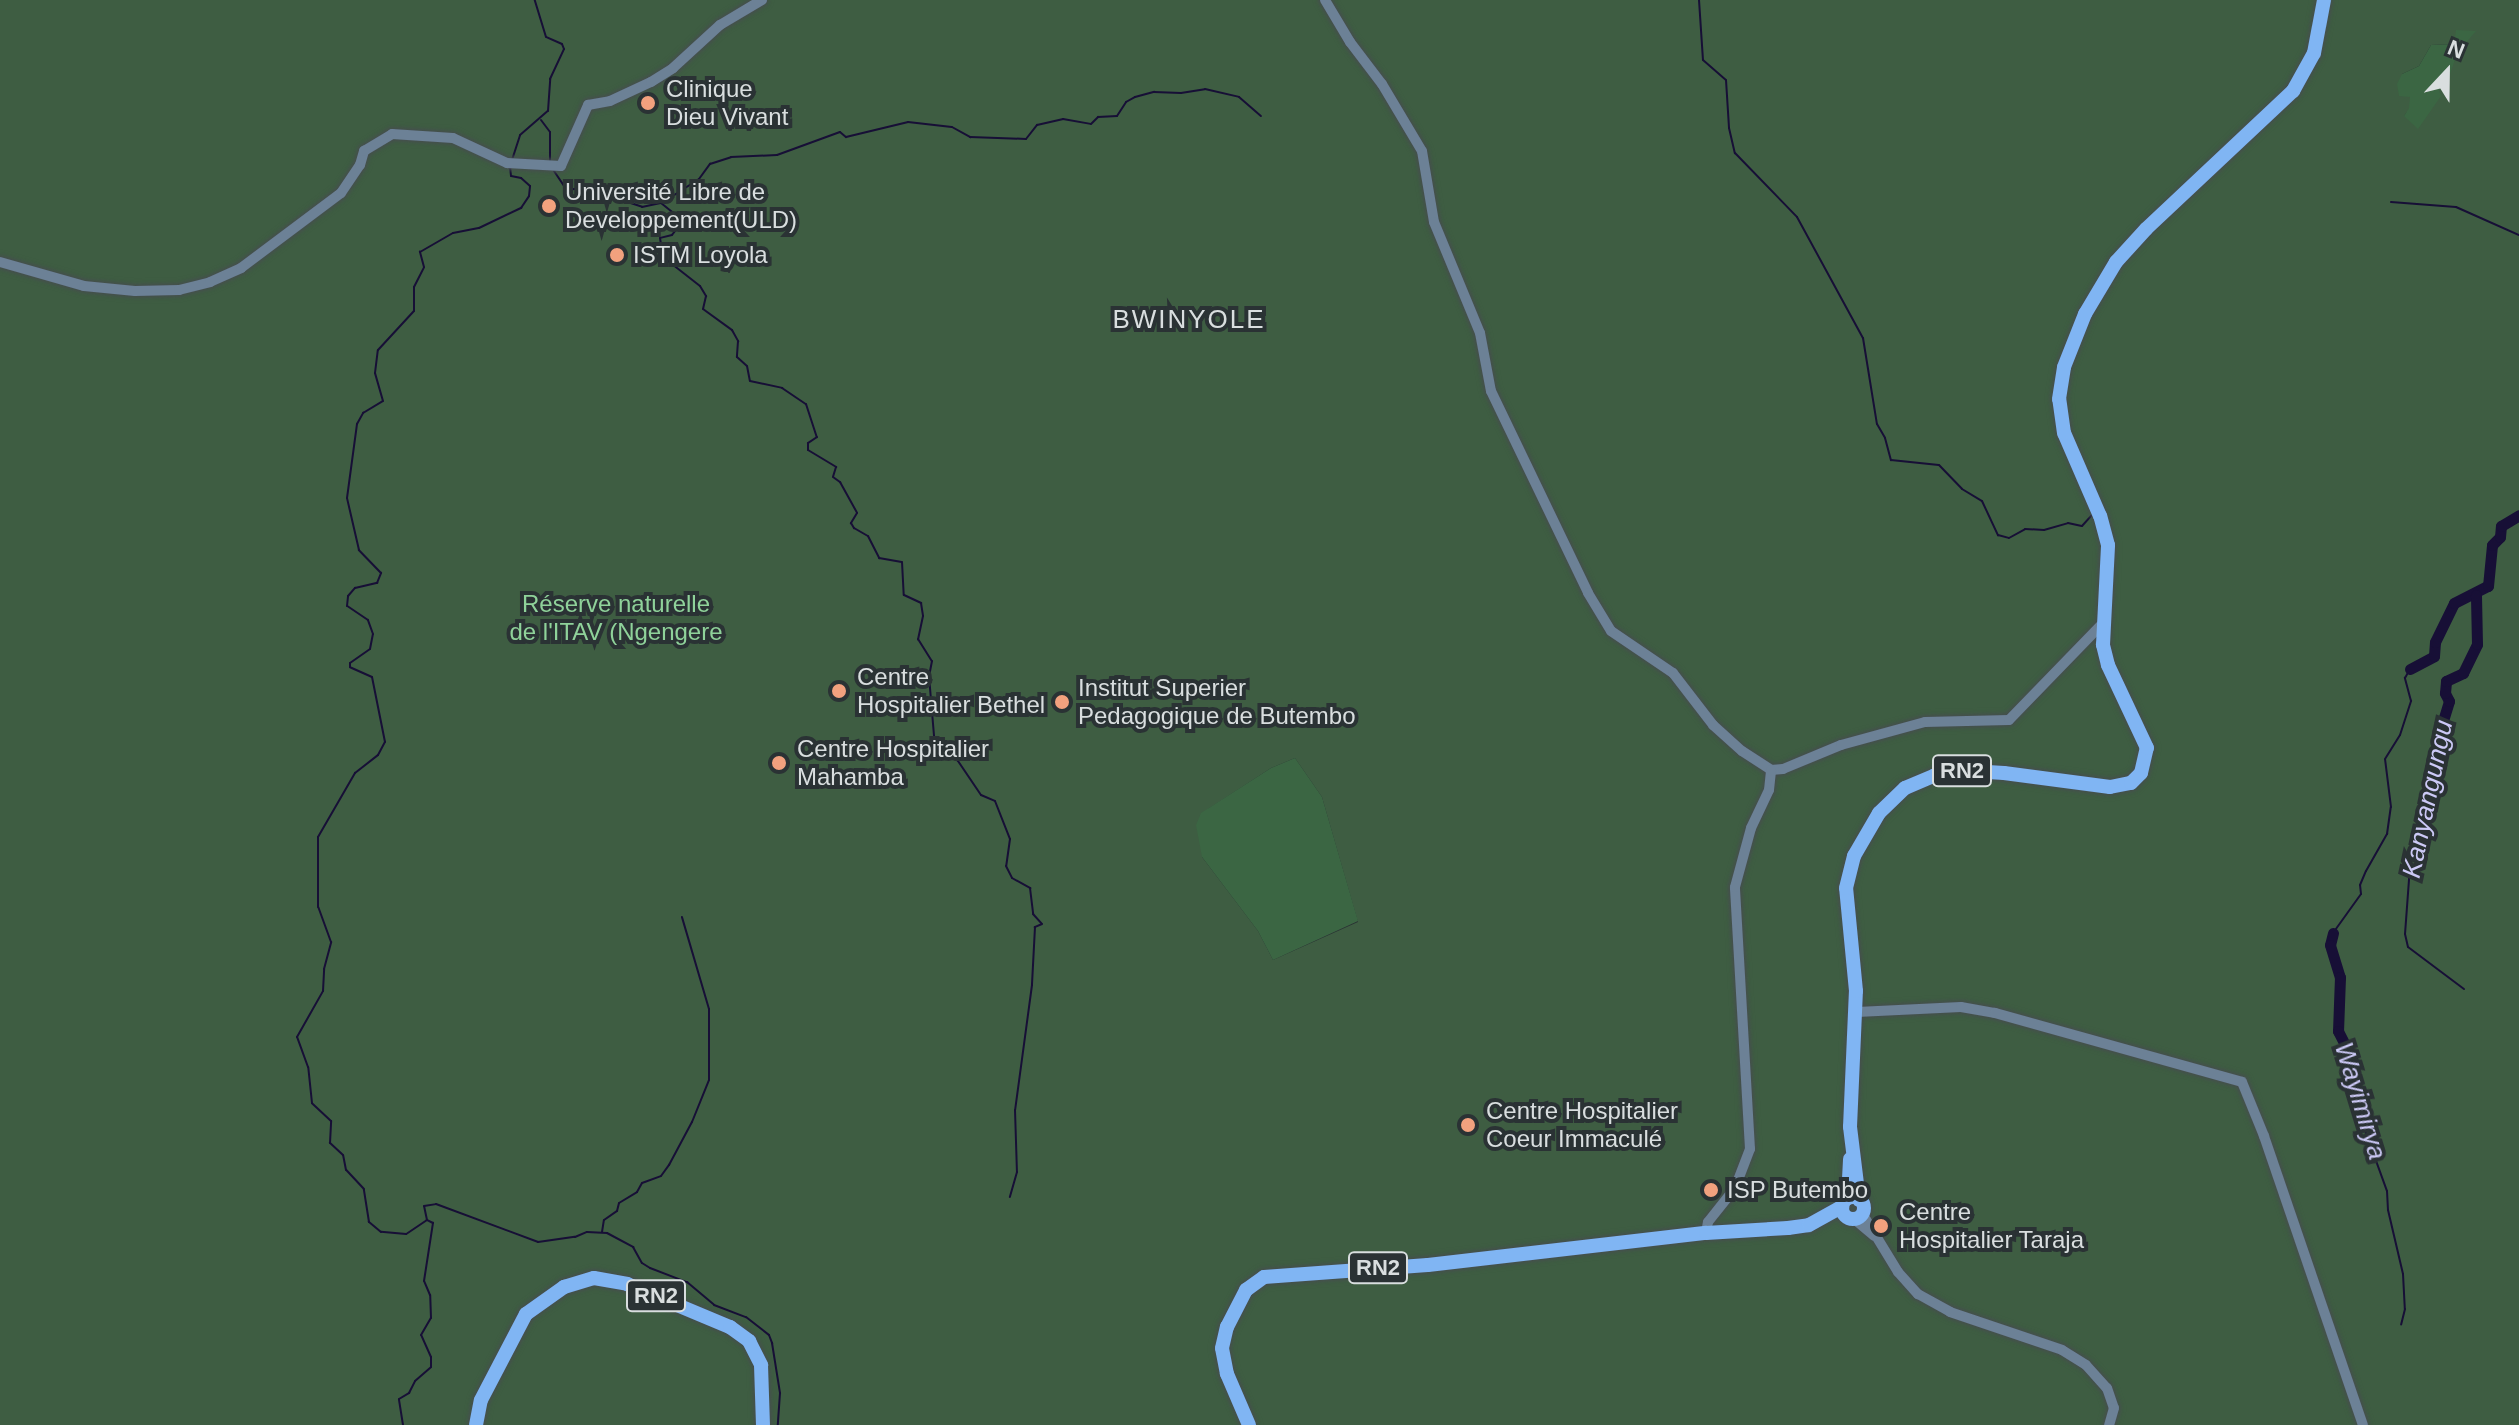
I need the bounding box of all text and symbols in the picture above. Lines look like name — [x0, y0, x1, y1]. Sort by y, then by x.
north arrow — [2407, 32, 2487, 112]
text: N — [2444, 35, 2468, 64]
place label: Clinique Dieu Vivant — [666, 75, 788, 131]
marker: Clinique Dieu Vivant — [637, 92, 659, 114]
place label: Université Libre de Developpement(ULD) — [565, 178, 797, 234]
marker: Université Libre de Developpement(ULD) — [540, 197, 558, 215]
place label: ISTM Loyola — [633, 241, 768, 269]
marker: ISTM Loyola — [608, 246, 626, 264]
district label: BWINYOLE — [1112, 304, 1266, 336]
park label: Réserve naturelle de l'ITAV (Ngengere — [509, 590, 723, 646]
place label: Centre Hospitalier Bethel — [857, 663, 1045, 719]
place label: Institut Superier Pedagogique de Butembo — [1078, 674, 1356, 730]
marker: Centre Hospitalier Bethel — [828, 680, 850, 702]
marker: Institut Superier Pedagogique de Butembo — [1053, 693, 1071, 711]
water label: Kanyangungu — [2396, 717, 2460, 881]
place label: Centre Hospitalier Mahamba — [797, 735, 989, 791]
marker: Centre Hospitalier Mahamba — [768, 752, 790, 774]
road number: RN2 — [1930, 753, 1994, 789]
water label: Wayimirya — [2327, 1039, 2393, 1163]
place label: Centre Hospitalier Coeur Immaculé — [1486, 1097, 1678, 1153]
marker: Centre Hospitalier Coeur Immaculé — [1457, 1114, 1479, 1136]
place label: ISP Butembo — [1727, 1176, 1868, 1204]
marker: ISP Butembo — [1702, 1181, 1720, 1199]
place label: Centre Hospitalier Taraja — [1899, 1198, 2084, 1254]
marker: Centre Hospitalier Taraja — [1870, 1215, 1892, 1237]
road number: RN2 — [1346, 1250, 1410, 1286]
road number: RN2 — [624, 1278, 688, 1314]

